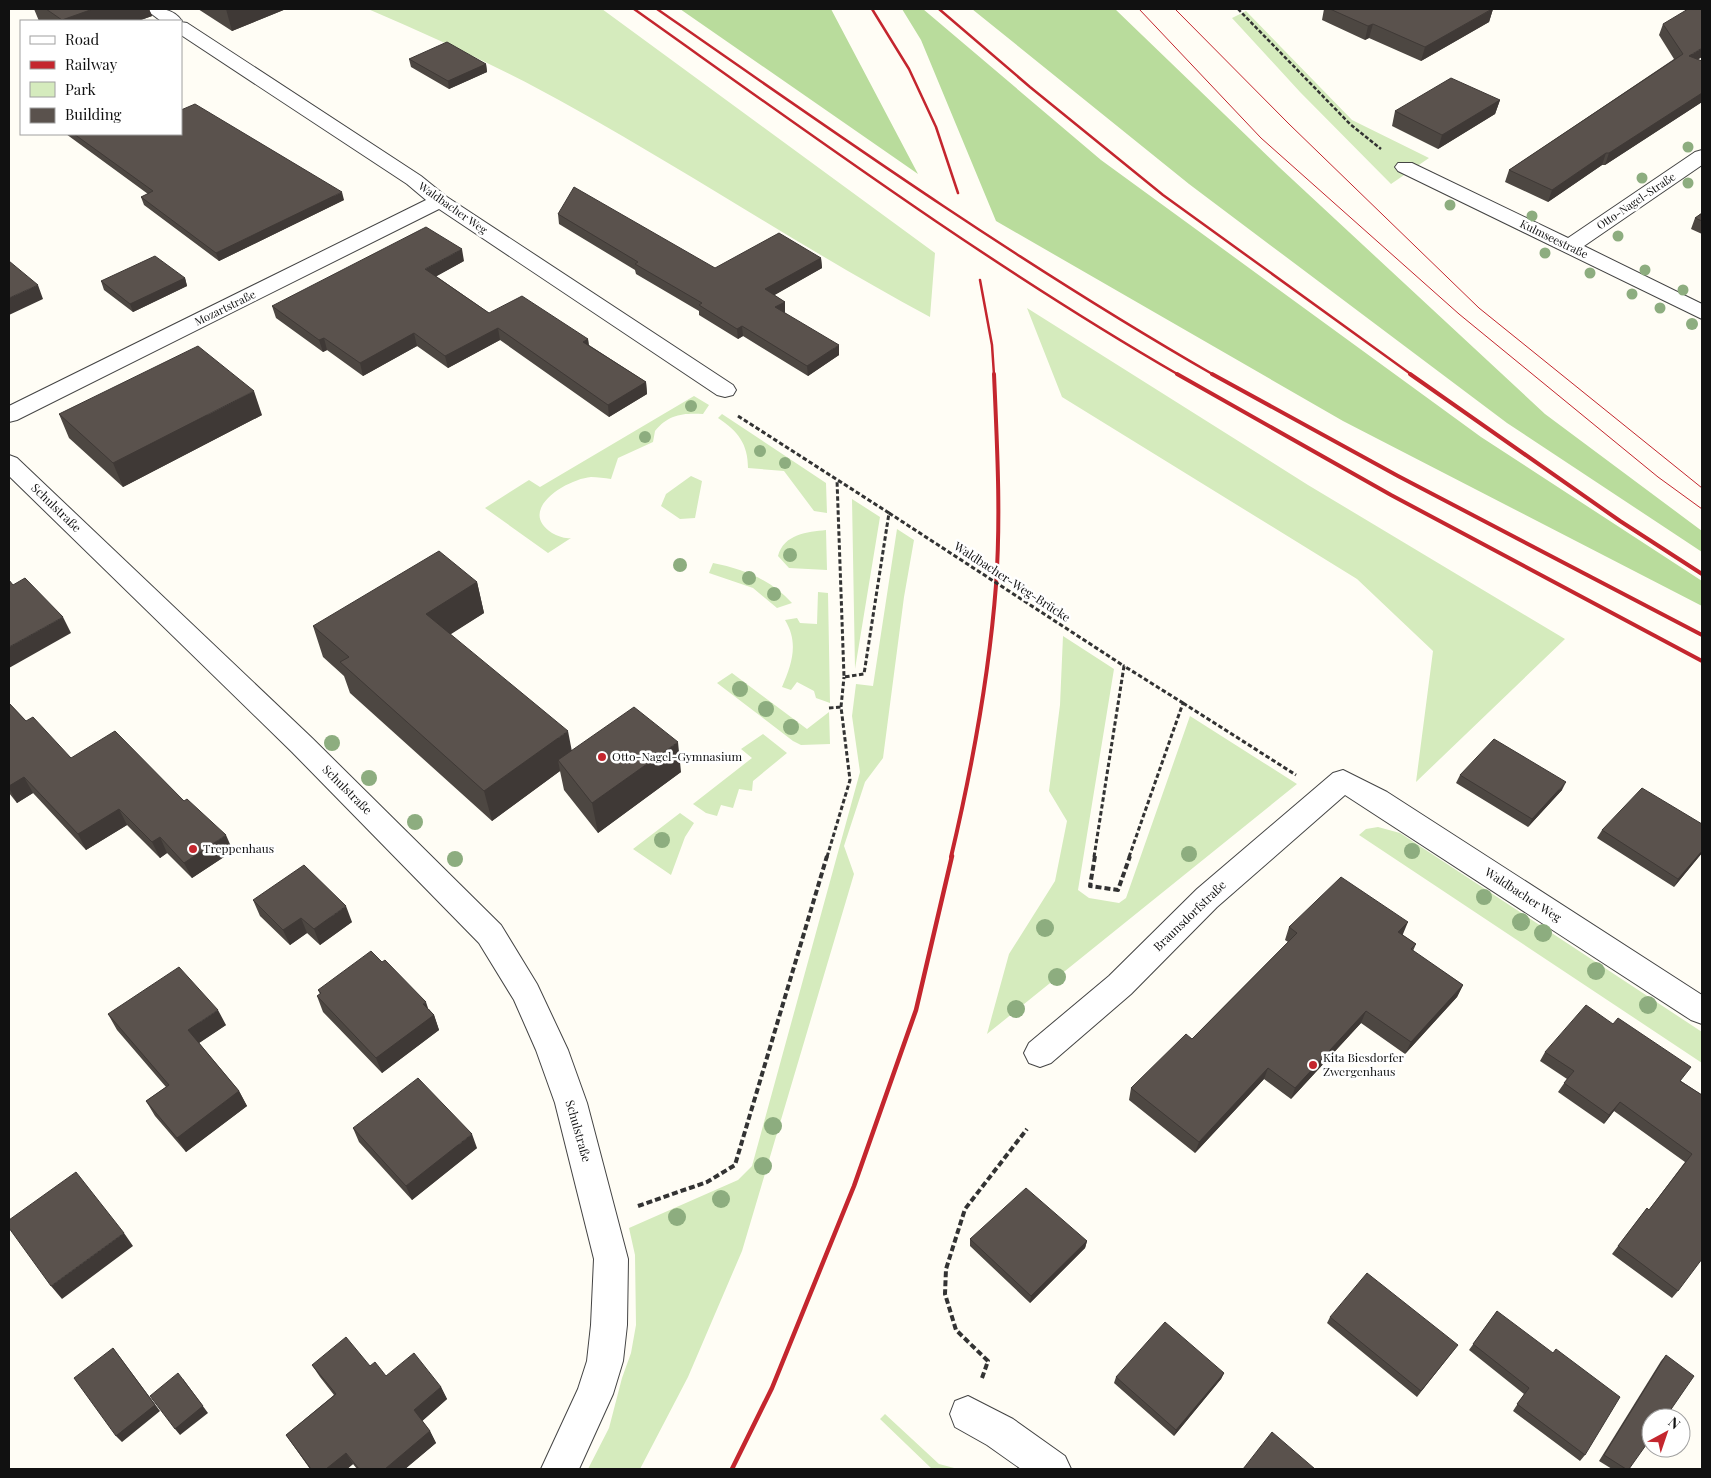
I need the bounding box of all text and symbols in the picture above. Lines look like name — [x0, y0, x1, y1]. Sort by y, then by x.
legend — [20, 20, 182, 135]
text: Road — [65, 29, 99, 49]
text: Railway — [65, 54, 118, 74]
text: Park — [65, 79, 97, 99]
text: Building — [65, 104, 122, 124]
street label: Otto-Nagel-Straße — [1593, 168, 1678, 233]
street label: Waldbacher Weg — [415, 178, 491, 237]
street label: Kulmseestraße — [1518, 216, 1591, 262]
street label: Mozartstraße — [192, 286, 258, 329]
street label: Schulstraße — [28, 479, 85, 535]
street label: Waldbacher-Weg-Brücke — [951, 537, 1074, 625]
place label: Otto-Nagel-Gymnasium — [612, 748, 742, 764]
marker: Otto-Nagel-Gymnasium — [596, 751, 608, 763]
street label: Schulstraße — [320, 761, 376, 817]
place label: Treppenhaus — [203, 840, 274, 856]
marker: Treppenhaus — [187, 843, 199, 855]
street label: Waldbacher Weg — [1481, 863, 1565, 925]
street label: Braunsdorfstraße — [1150, 877, 1229, 954]
place label: Kita Biesdorfer Zwergenhaus — [1323, 1049, 1405, 1079]
marker: Kita Biesdorfer Zwergenhaus — [1307, 1059, 1319, 1071]
street label: Schulstraße — [562, 1098, 595, 1164]
north arrow — [1641, 1408, 1691, 1458]
text: N — [1665, 1412, 1685, 1433]

